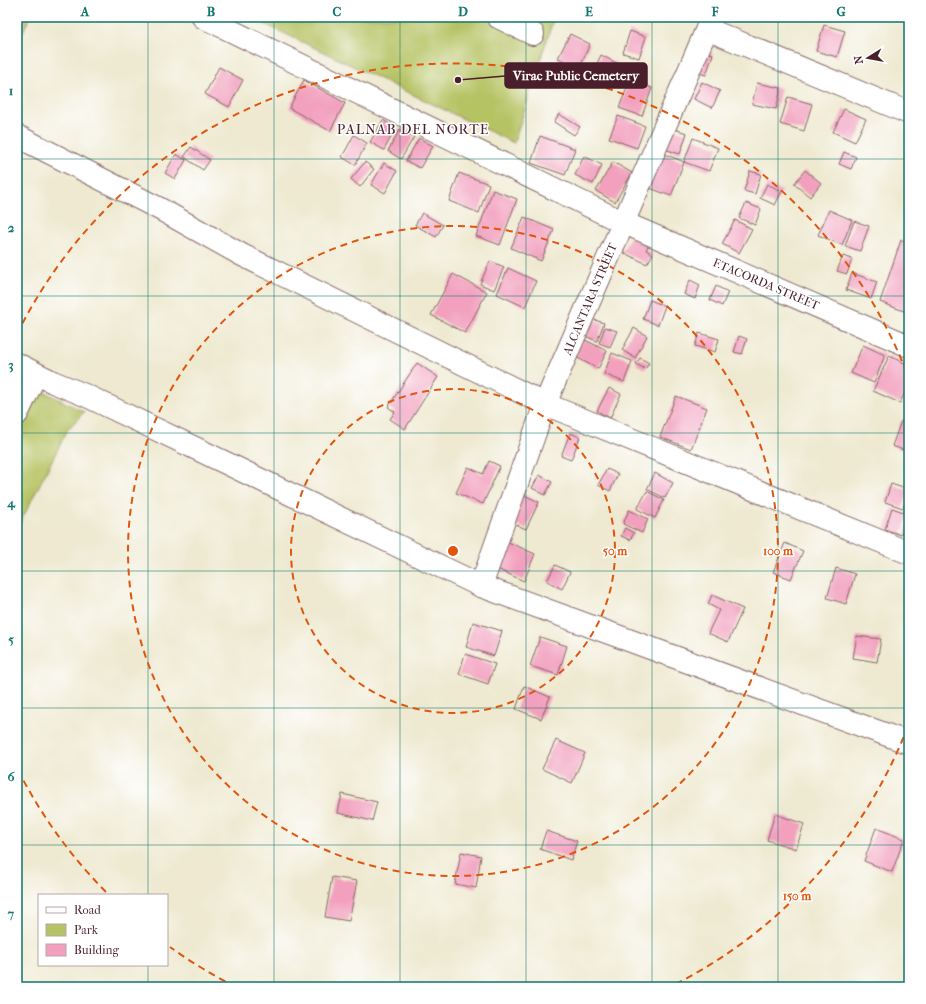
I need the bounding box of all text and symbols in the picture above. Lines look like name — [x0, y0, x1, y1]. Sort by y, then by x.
text: A — [80, 4, 90, 19]
text: B — [207, 4, 216, 19]
text: C — [333, 4, 342, 19]
text: D — [458, 4, 468, 19]
text: E — [585, 4, 593, 19]
text: F — [711, 4, 719, 19]
text: G — [836, 4, 846, 19]
north arrow — [848, 38, 888, 78]
text: N — [851, 54, 866, 65]
callout: Virac Public Cemetery — [505, 63, 647, 88]
text: Virac Public Cemetery — [512, 68, 640, 84]
text: 1 — [9, 83, 14, 98]
district label: PALNAB DEL NORTE — [337, 121, 489, 138]
text: 2 — [8, 220, 15, 235]
street label: ALCANTARA STREET — [560, 240, 620, 358]
street label: F.TACORDA STREET — [711, 255, 822, 313]
text: 3 — [8, 357, 14, 373]
text: 4 — [6, 495, 16, 511]
centre of rings — [446, 544, 460, 558]
text: 50 m — [603, 544, 628, 558]
text: 100 m — [763, 544, 794, 558]
text: 5 — [8, 632, 14, 647]
text: 6 — [7, 769, 15, 784]
text: 150 m — [783, 889, 812, 903]
legend — [38, 894, 168, 966]
text: Road — [74, 903, 101, 917]
text: 7 — [7, 906, 15, 921]
text: Park — [74, 923, 99, 937]
text: Building — [74, 943, 119, 957]

